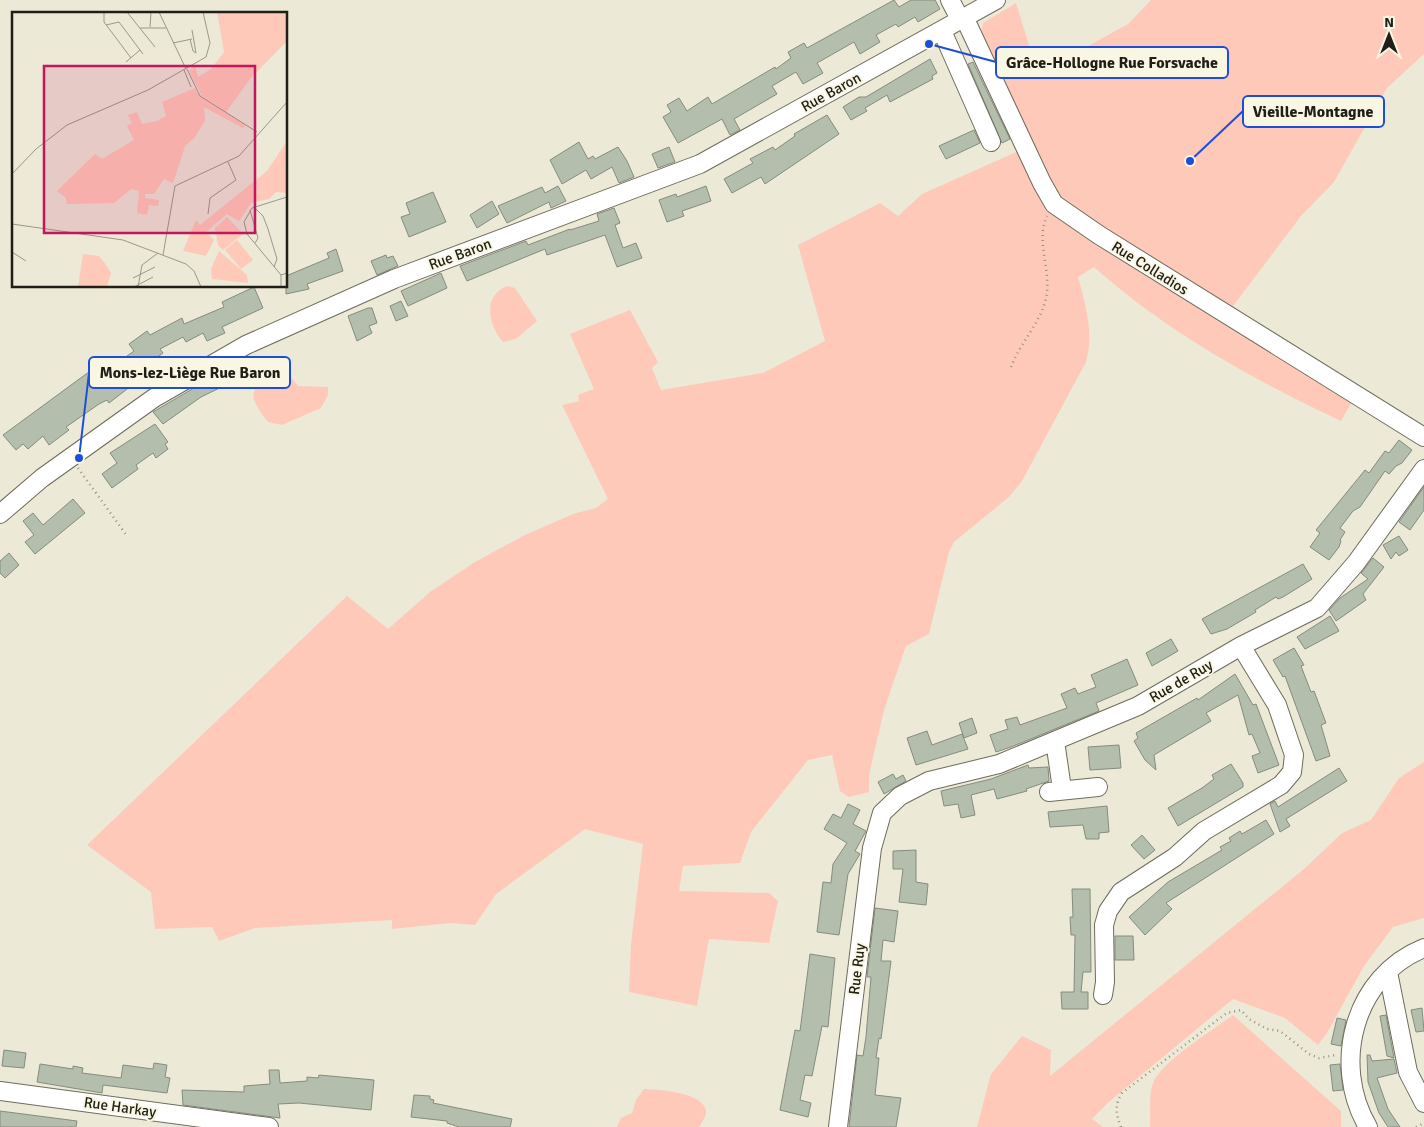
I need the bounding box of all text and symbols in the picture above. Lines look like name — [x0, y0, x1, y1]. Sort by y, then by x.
north arrow — [1364, 10, 1414, 60]
inset map — [12, 12, 288, 288]
text: N — [1384, 14, 1394, 31]
callout: Grâce-Hollogne Rue Forsvache — [996, 47, 1228, 78]
text: Grâce-Hollogne Rue Forsvache — [1006, 53, 1218, 73]
street label: Rue Baron — [798, 68, 864, 116]
callout: Vieille-Montagne — [1243, 96, 1384, 127]
text: Vieille-Montagne — [1253, 102, 1373, 122]
street label: Rue Baron — [426, 234, 494, 274]
street label: Rue Colladios — [1108, 237, 1192, 299]
callout: Mons-lez-Liège Rue Baron — [89, 357, 290, 388]
text: Mons-lez-Liège Rue Baron — [99, 363, 281, 383]
street label: Rue de Ruy — [1146, 656, 1216, 706]
street label: Rue Ruy — [845, 942, 869, 996]
street label: Rue Harkay — [83, 1093, 157, 1121]

